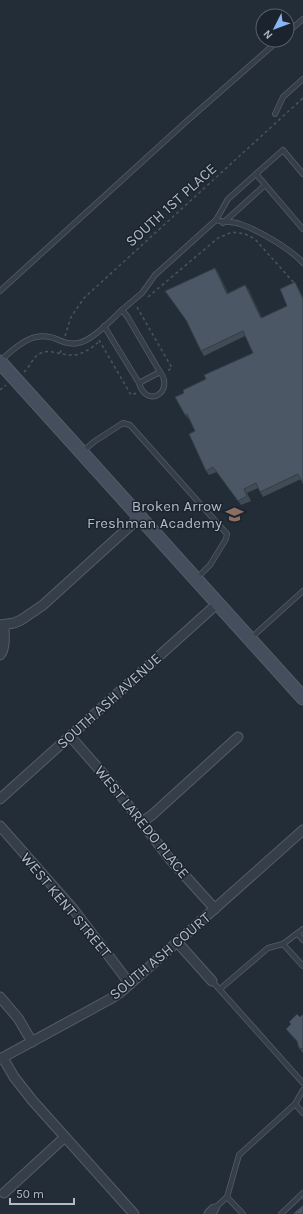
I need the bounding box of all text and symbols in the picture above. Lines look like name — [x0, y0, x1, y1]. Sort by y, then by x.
north arrow — [255, 8, 295, 48]
text: N — [260, 27, 275, 42]
street label: SOUTH 1ST PLACE — [122, 159, 220, 251]
place label: Broken Arrow Freshman Academy — [87, 497, 222, 532]
school or university icon: Broken Arrow Freshman Academy — [225, 505, 245, 525]
street label: SOUTH ASH AVENUE — [53, 649, 165, 753]
street label: WEST LAREDO PLACE — [91, 762, 193, 882]
street label: WEST KENT STREET — [17, 849, 115, 961]
street label: SOUTH ASH COURT — [106, 908, 215, 1003]
scale bar — [10, 1180, 74, 1206]
text: 50 m — [16, 1187, 44, 1201]

